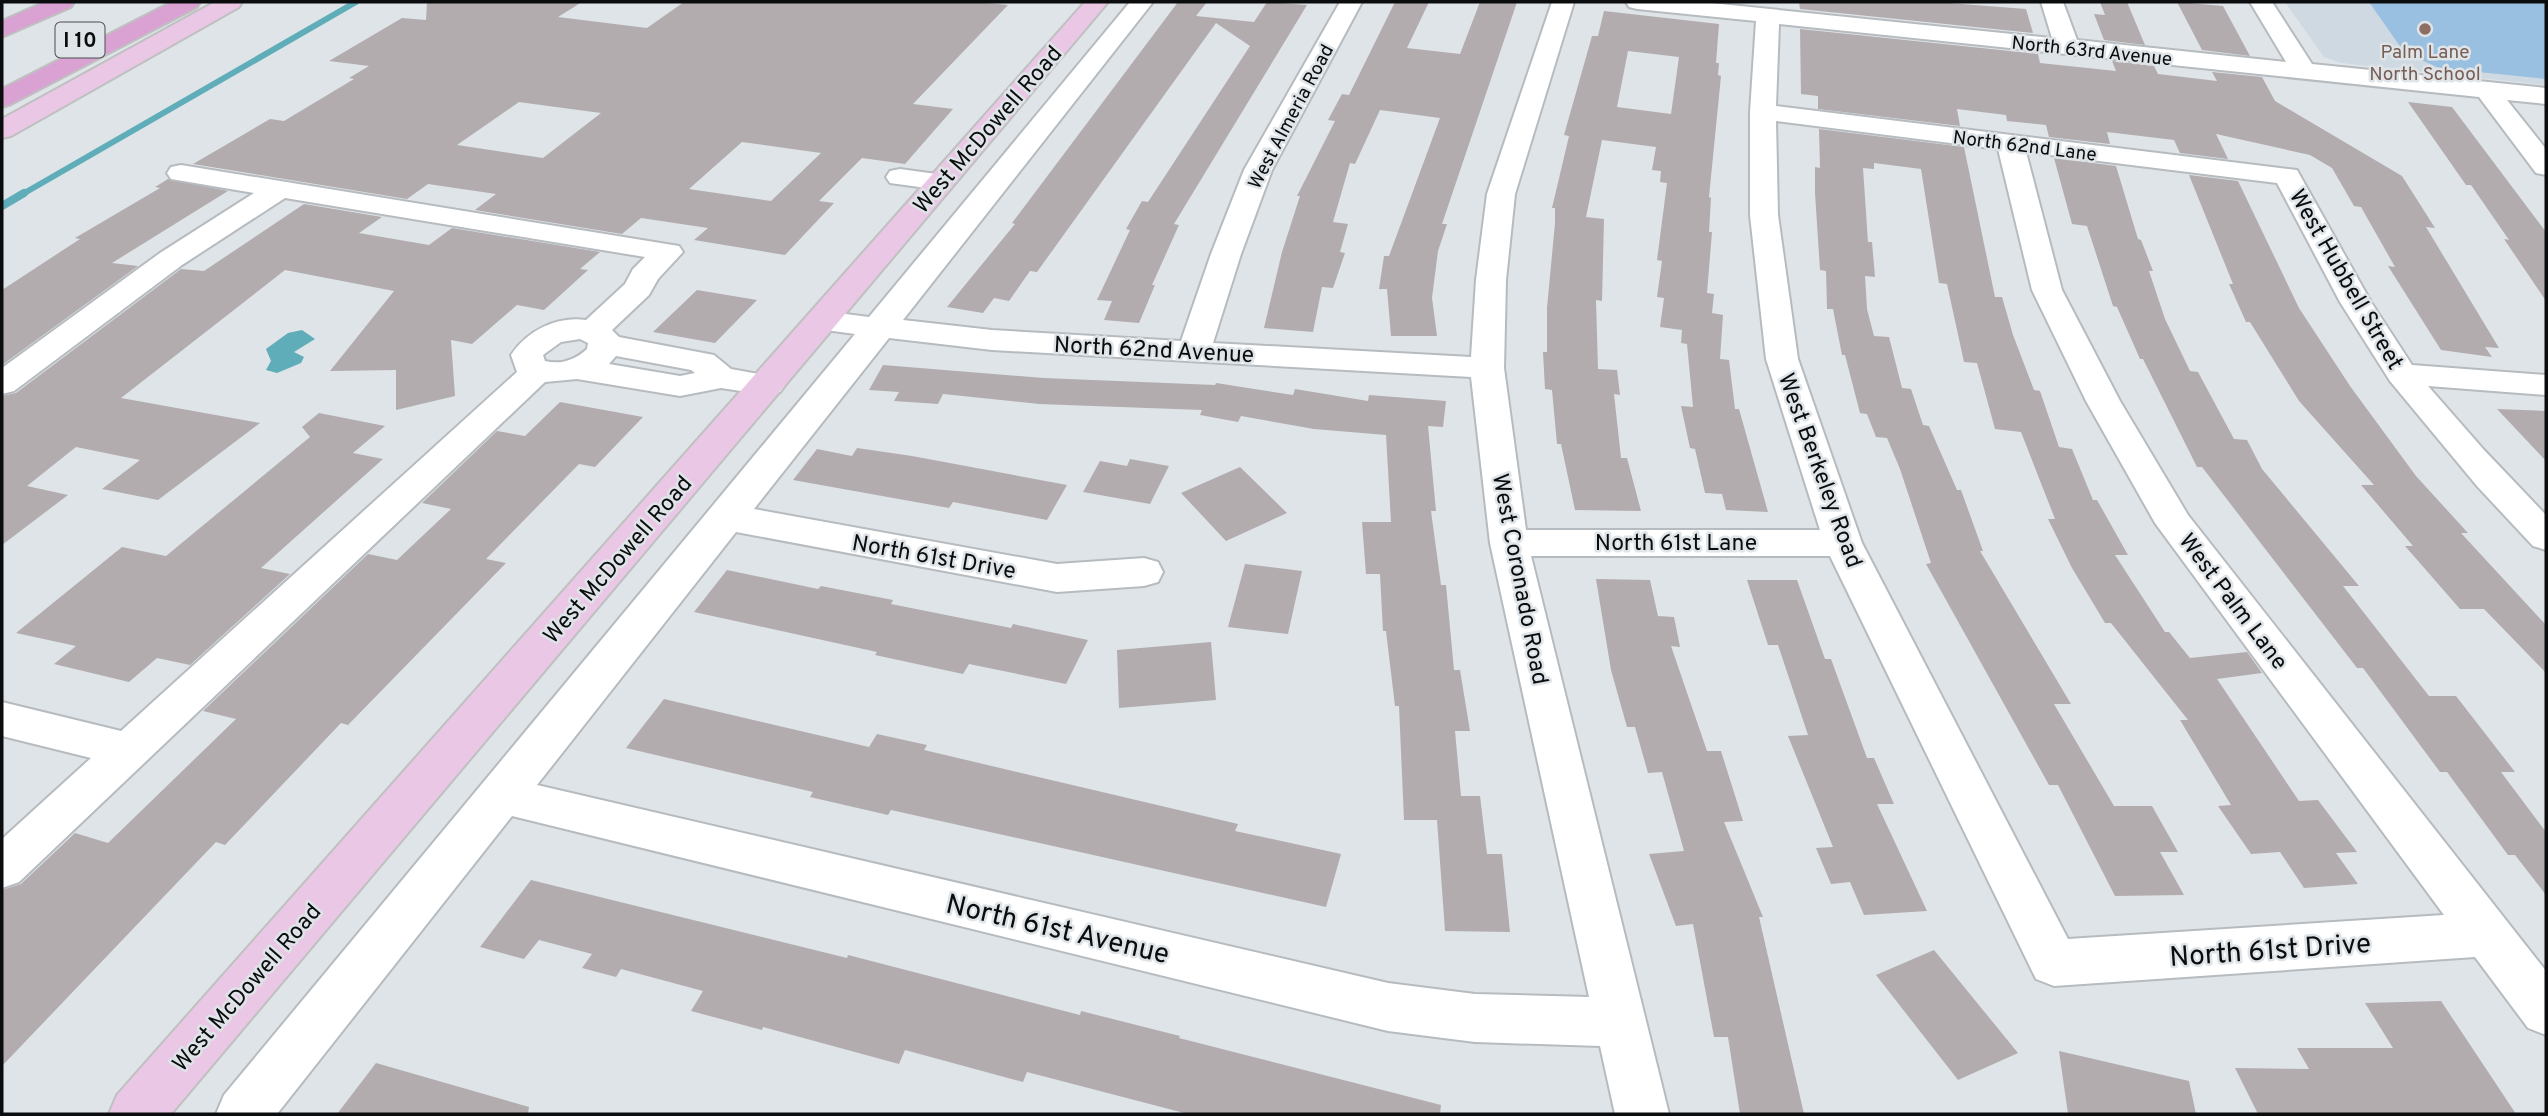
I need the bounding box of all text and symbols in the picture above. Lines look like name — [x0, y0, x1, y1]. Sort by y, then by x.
marker: Palm Lane North School — [2417, 21, 2433, 37]
road number: I 10 — [56, 22, 104, 58]
street label: North 63rd Avenue — [2010, 32, 2173, 72]
street label: West Almeria Road — [1244, 40, 1340, 193]
street label: West McDowell Road — [908, 41, 1070, 221]
place label: Palm Lane North School — [2369, 41, 2481, 87]
street label: North 62nd Lane — [1951, 126, 2098, 168]
street label: West Hubbell Street — [2281, 185, 2408, 376]
street label: North 62nd Avenue — [1053, 332, 1255, 371]
street label: West Berkeley Road — [1770, 370, 1867, 572]
street label: West McDowell Road — [538, 471, 700, 651]
street label: West Coronado Road — [1484, 471, 1553, 687]
street label: West Palm Lane — [2171, 528, 2293, 677]
street label: North 61st Drive — [849, 530, 1018, 587]
street label: North 61st Lane — [1595, 530, 1757, 559]
street label: North 61st Avenue — [942, 888, 1173, 974]
street label: West McDowell Road — [167, 899, 329, 1079]
street label: North 61st Drive — [2168, 927, 2372, 977]

